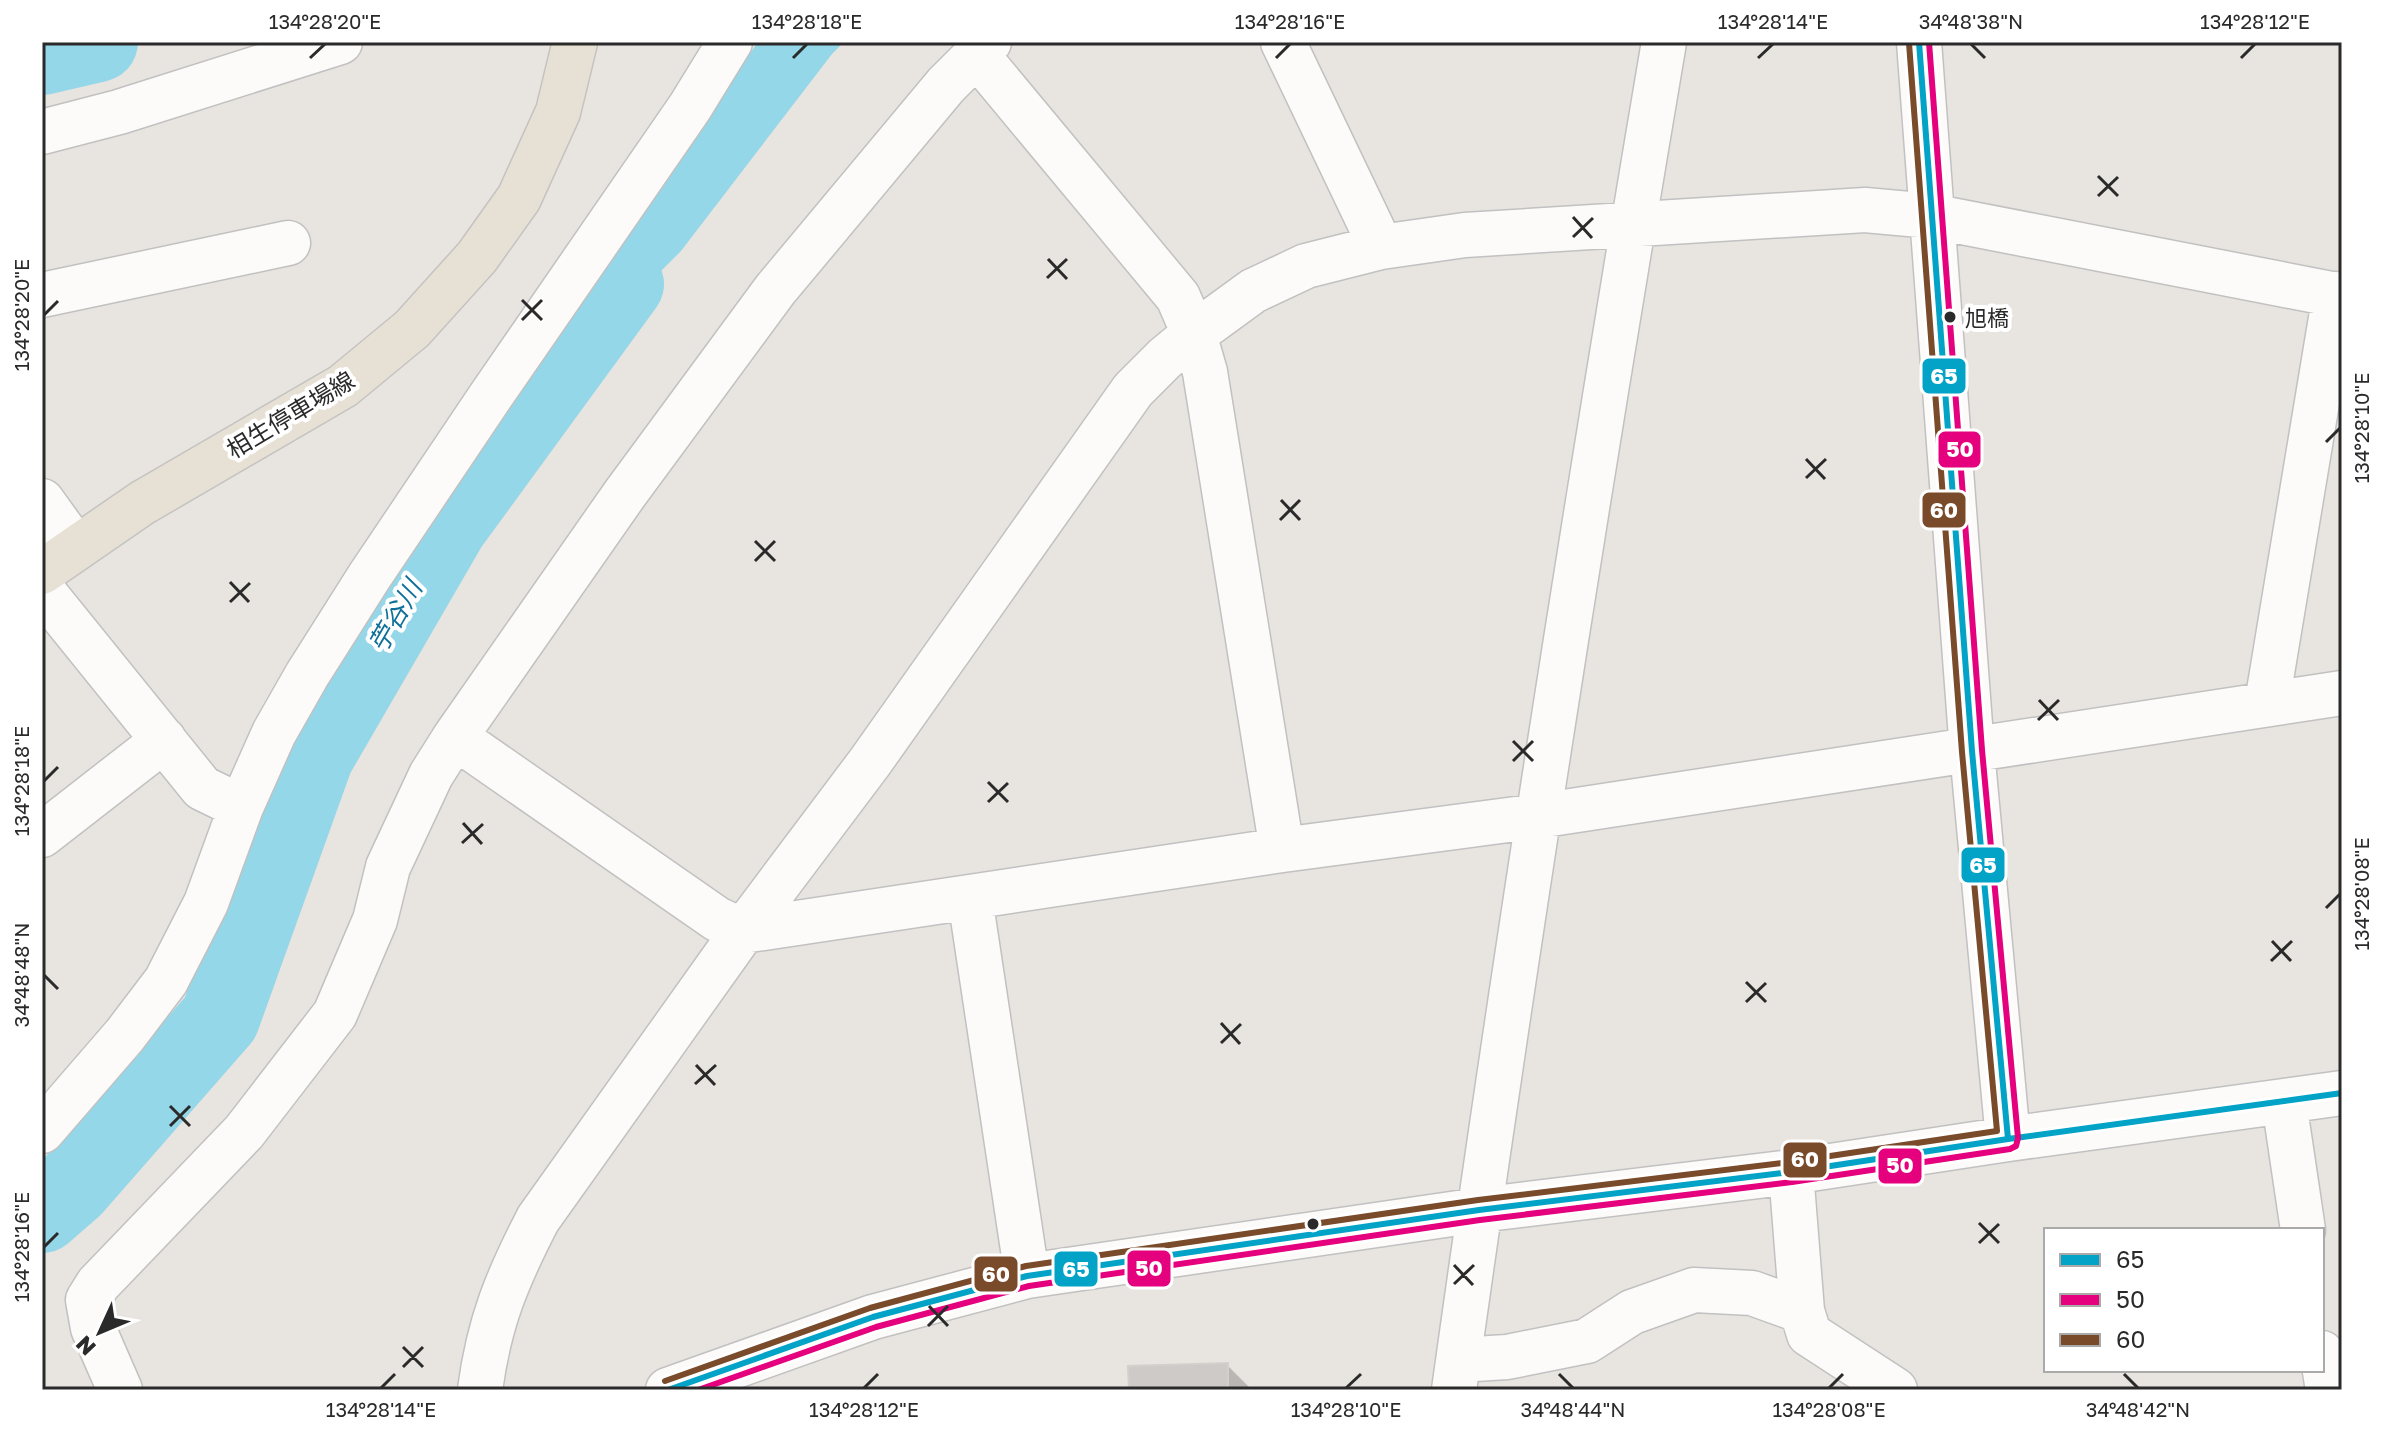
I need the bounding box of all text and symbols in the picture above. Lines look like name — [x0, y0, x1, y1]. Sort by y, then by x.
text: 134°28'20"E — [269, 9, 381, 33]
text: 134°28'18"E — [752, 9, 862, 33]
text: 134°28'16"E — [1235, 9, 1345, 33]
text: 134°28'14"E — [1718, 9, 1828, 33]
text: 34°48'38"N — [1919, 9, 2023, 33]
text: 134°28'12"E — [2200, 9, 2310, 33]
text: 134°28'20"E — [9, 259, 33, 371]
place label: 旭橋 — [1965, 304, 2009, 331]
marker: 旭橋 — [1942, 309, 1958, 325]
line badge: 65 — [1921, 357, 1967, 395]
text: 65 — [1930, 362, 1958, 389]
street label: 相生停車場線 — [221, 364, 359, 464]
text: 134°28'10"E — [2349, 373, 2373, 483]
line badge: 50 — [1937, 430, 1982, 469]
text: 50 — [1946, 435, 1974, 462]
line badge: 60 — [1921, 491, 1967, 529]
text: 60 — [1930, 496, 1958, 523]
water label: 苧谷川 — [362, 572, 429, 658]
text: 134°28'18"E — [9, 726, 33, 836]
text: 134°28'08"E — [2349, 837, 2373, 951]
line badge: 65 — [1960, 846, 2006, 884]
text: 65 — [1969, 851, 1997, 878]
text: 34°48'48"N — [9, 922, 33, 1028]
line badge: 60 — [1782, 1141, 1828, 1179]
text: 60 — [1791, 1145, 1819, 1172]
line badge: 50 — [1877, 1147, 1923, 1185]
text: 50 — [1886, 1151, 1914, 1178]
text: 134°28'16"E — [9, 1192, 33, 1302]
unlabelled marker — [1305, 1216, 1321, 1232]
legend — [2044, 1228, 2324, 1372]
text: 65 — [2116, 1244, 2144, 1273]
line badge: 50 — [1126, 1249, 1172, 1288]
line badge: 65 — [1053, 1250, 1099, 1288]
text: 50 — [1135, 1254, 1163, 1281]
line badge: 60 — [973, 1255, 1019, 1293]
text: 65 — [1062, 1255, 1090, 1282]
text: 60 — [982, 1260, 1010, 1287]
text: 50 — [2116, 1284, 2145, 1313]
north arrow — [60, 1292, 140, 1372]
text: 60 — [2116, 1324, 2145, 1353]
text: N — [70, 1331, 101, 1362]
text: 134°28'14"E — [326, 1397, 436, 1421]
text: 134°28'12"E — [809, 1397, 919, 1421]
text: 134°28'10"E — [1291, 1397, 1401, 1421]
text: 34°48'44"N — [1520, 1397, 1626, 1421]
text: 134°28'08"E — [1772, 1397, 1886, 1421]
text: 34°48'42"N — [2086, 1397, 2190, 1421]

